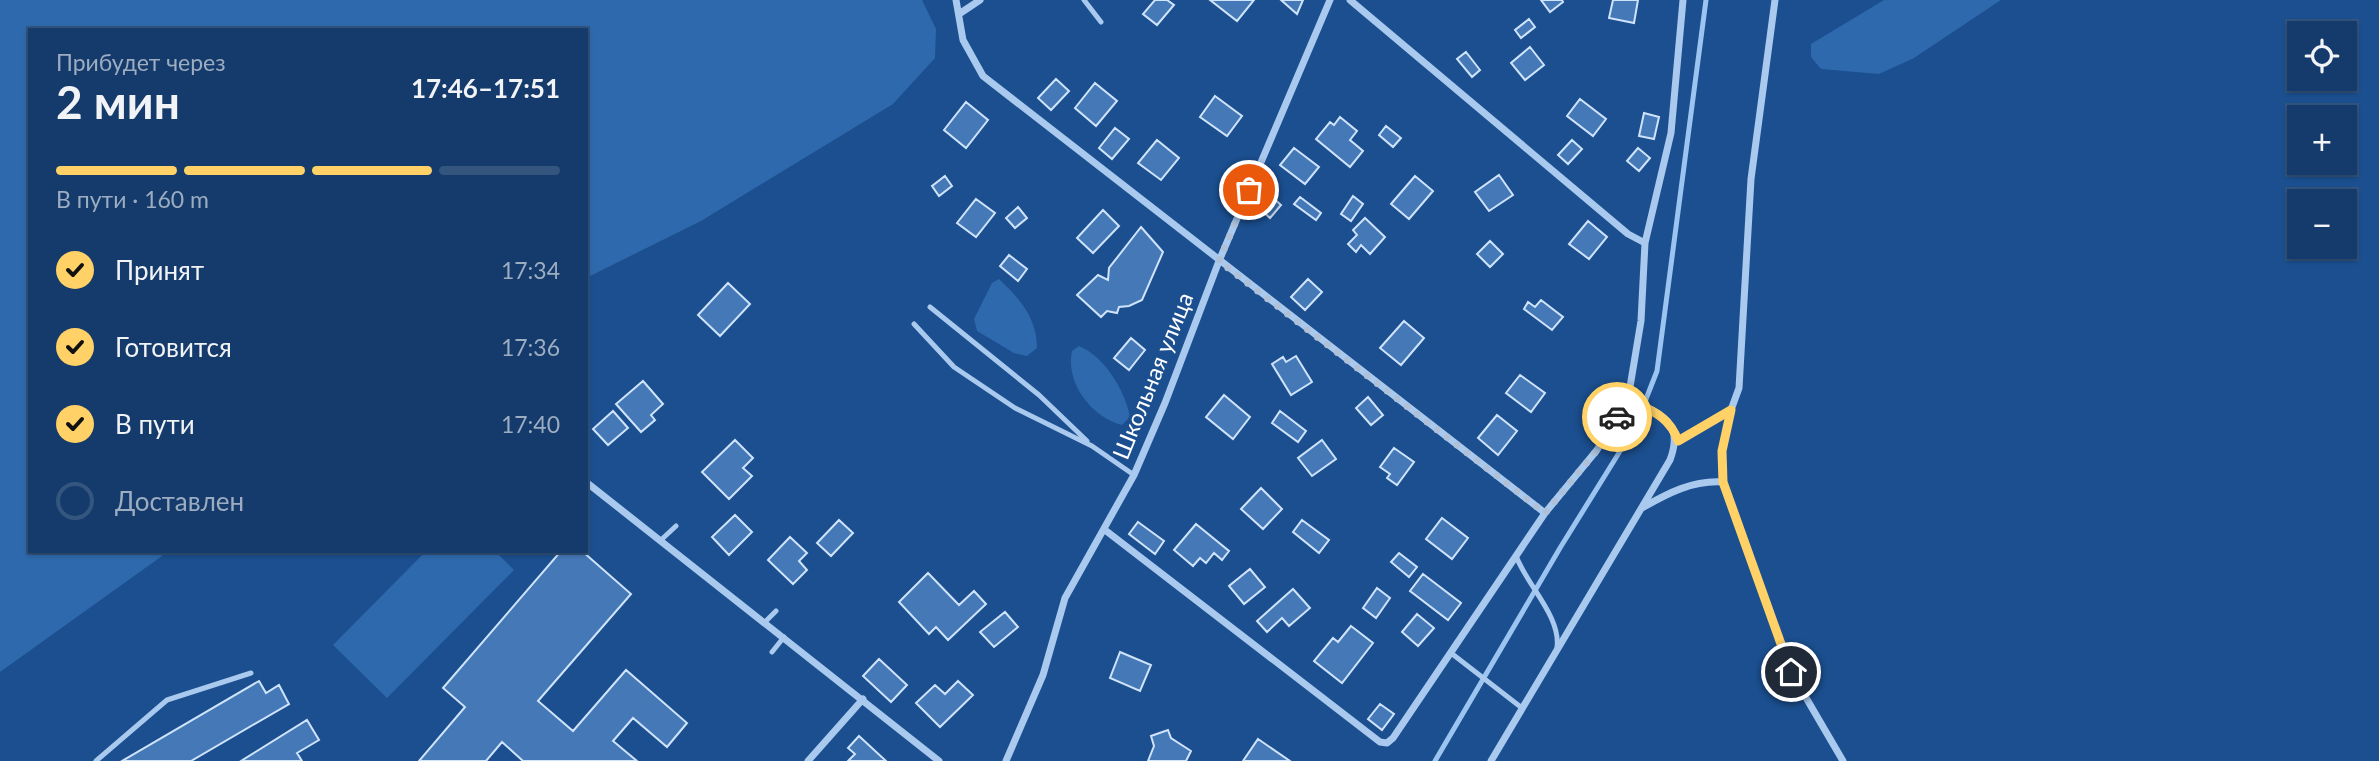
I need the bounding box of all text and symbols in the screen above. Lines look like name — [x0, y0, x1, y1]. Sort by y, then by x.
map controls — [2287, 21, 2357, 259]
button: locate — [2287, 21, 2357, 91]
text: Прибудет через — [56, 48, 226, 76]
text: 17:46–17:51 — [411, 72, 560, 104]
text: 2 мин — [56, 74, 180, 129]
button: + — [2287, 105, 2357, 175]
pin — [1219, 160, 1279, 220]
icon: bag — [1230, 171, 1268, 209]
text: В пути · 160 m — [56, 185, 209, 213]
button: − — [2287, 189, 2357, 259]
icon: check — [56, 251, 94, 289]
text: Принят — [115, 254, 204, 286]
text: 17:34 — [501, 256, 560, 284]
street label: Школьная улица — [1106, 288, 1198, 463]
icon: check — [56, 328, 94, 366]
text: Готовится — [115, 331, 232, 363]
text: 17:36 — [501, 333, 560, 361]
courier — [1582, 382, 1652, 452]
icon: car — [1598, 398, 1636, 436]
icon: check — [56, 405, 94, 443]
text: В пути — [115, 408, 195, 440]
text: 17:40 — [501, 410, 560, 438]
text: Доставлен — [115, 485, 244, 517]
pin — [1761, 642, 1821, 702]
icon: home — [1772, 653, 1810, 691]

